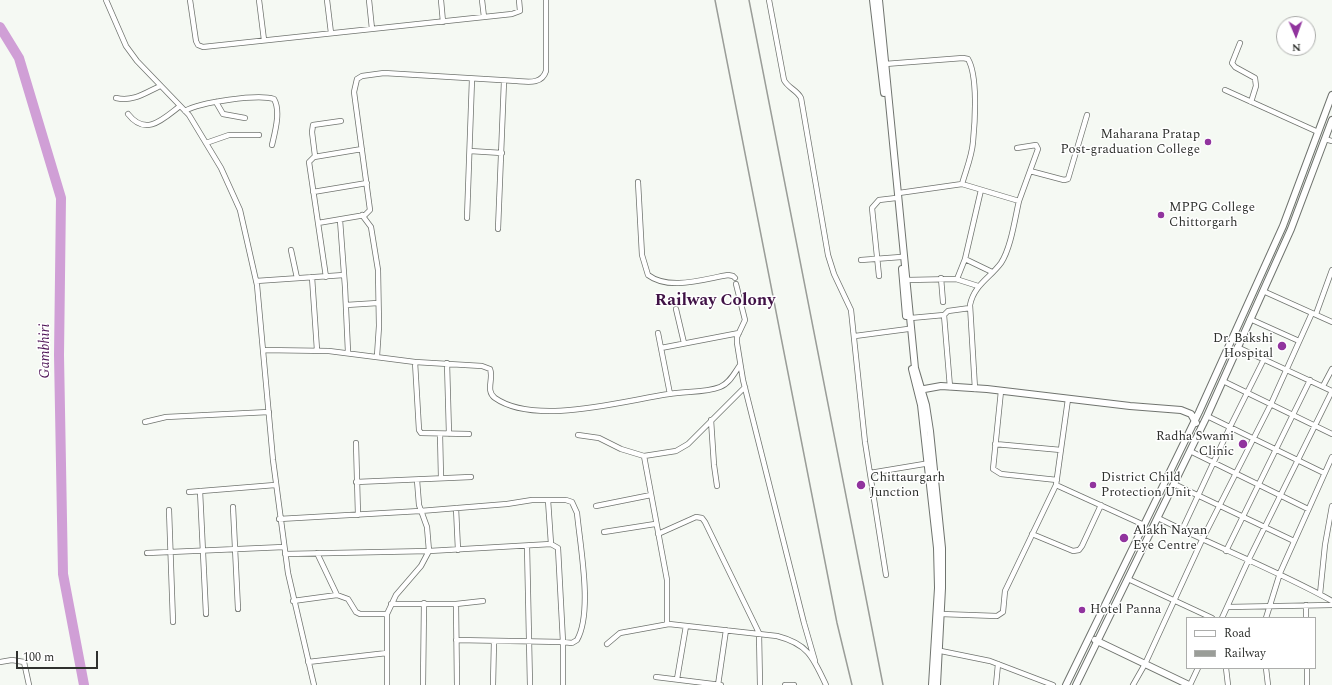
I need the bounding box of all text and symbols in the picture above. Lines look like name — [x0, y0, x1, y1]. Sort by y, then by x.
north arrow — [1276, 16, 1316, 56]
text: N — [1292, 39, 1301, 56]
place label: Maharana Pratap Post-graduation College — [1061, 127, 1200, 158]
marker: Maharana Pratap Post-graduation College — [1203, 137, 1213, 147]
place label: MPPG College Chittorgarh — [1169, 200, 1255, 231]
marker: MPPG College Chittorgarh — [1156, 210, 1166, 220]
district label: Railway Colony — [655, 292, 775, 312]
water label: Gambhiri — [38, 323, 54, 379]
place label: Dr. Bakshi Hospital — [1213, 331, 1273, 362]
marker: Dr. Bakshi Hospital — [1276, 340, 1288, 352]
place label: Radha Swami Clinic — [1156, 429, 1234, 460]
marker: Radha Swami Clinic — [1237, 438, 1249, 450]
place label: Chittaurgarh Junction — [870, 470, 945, 501]
place label: District Child Protection Unit — [1101, 470, 1191, 501]
marker: Chittaurgarh Junction — [855, 479, 867, 491]
marker: District Child Protection Unit — [1088, 480, 1098, 490]
place label: Alakh Nayan Eye Centre — [1133, 523, 1207, 554]
marker: Alakh Nayan Eye Centre — [1118, 532, 1130, 544]
place label: Hotel Panna — [1090, 602, 1161, 618]
marker: Hotel Panna — [1077, 605, 1087, 615]
legend — [1186, 617, 1316, 669]
text: Road — [1224, 624, 1251, 643]
scale bar — [18, 643, 100, 669]
text: Railway — [1224, 644, 1266, 663]
text: 100 m — [23, 648, 54, 667]

